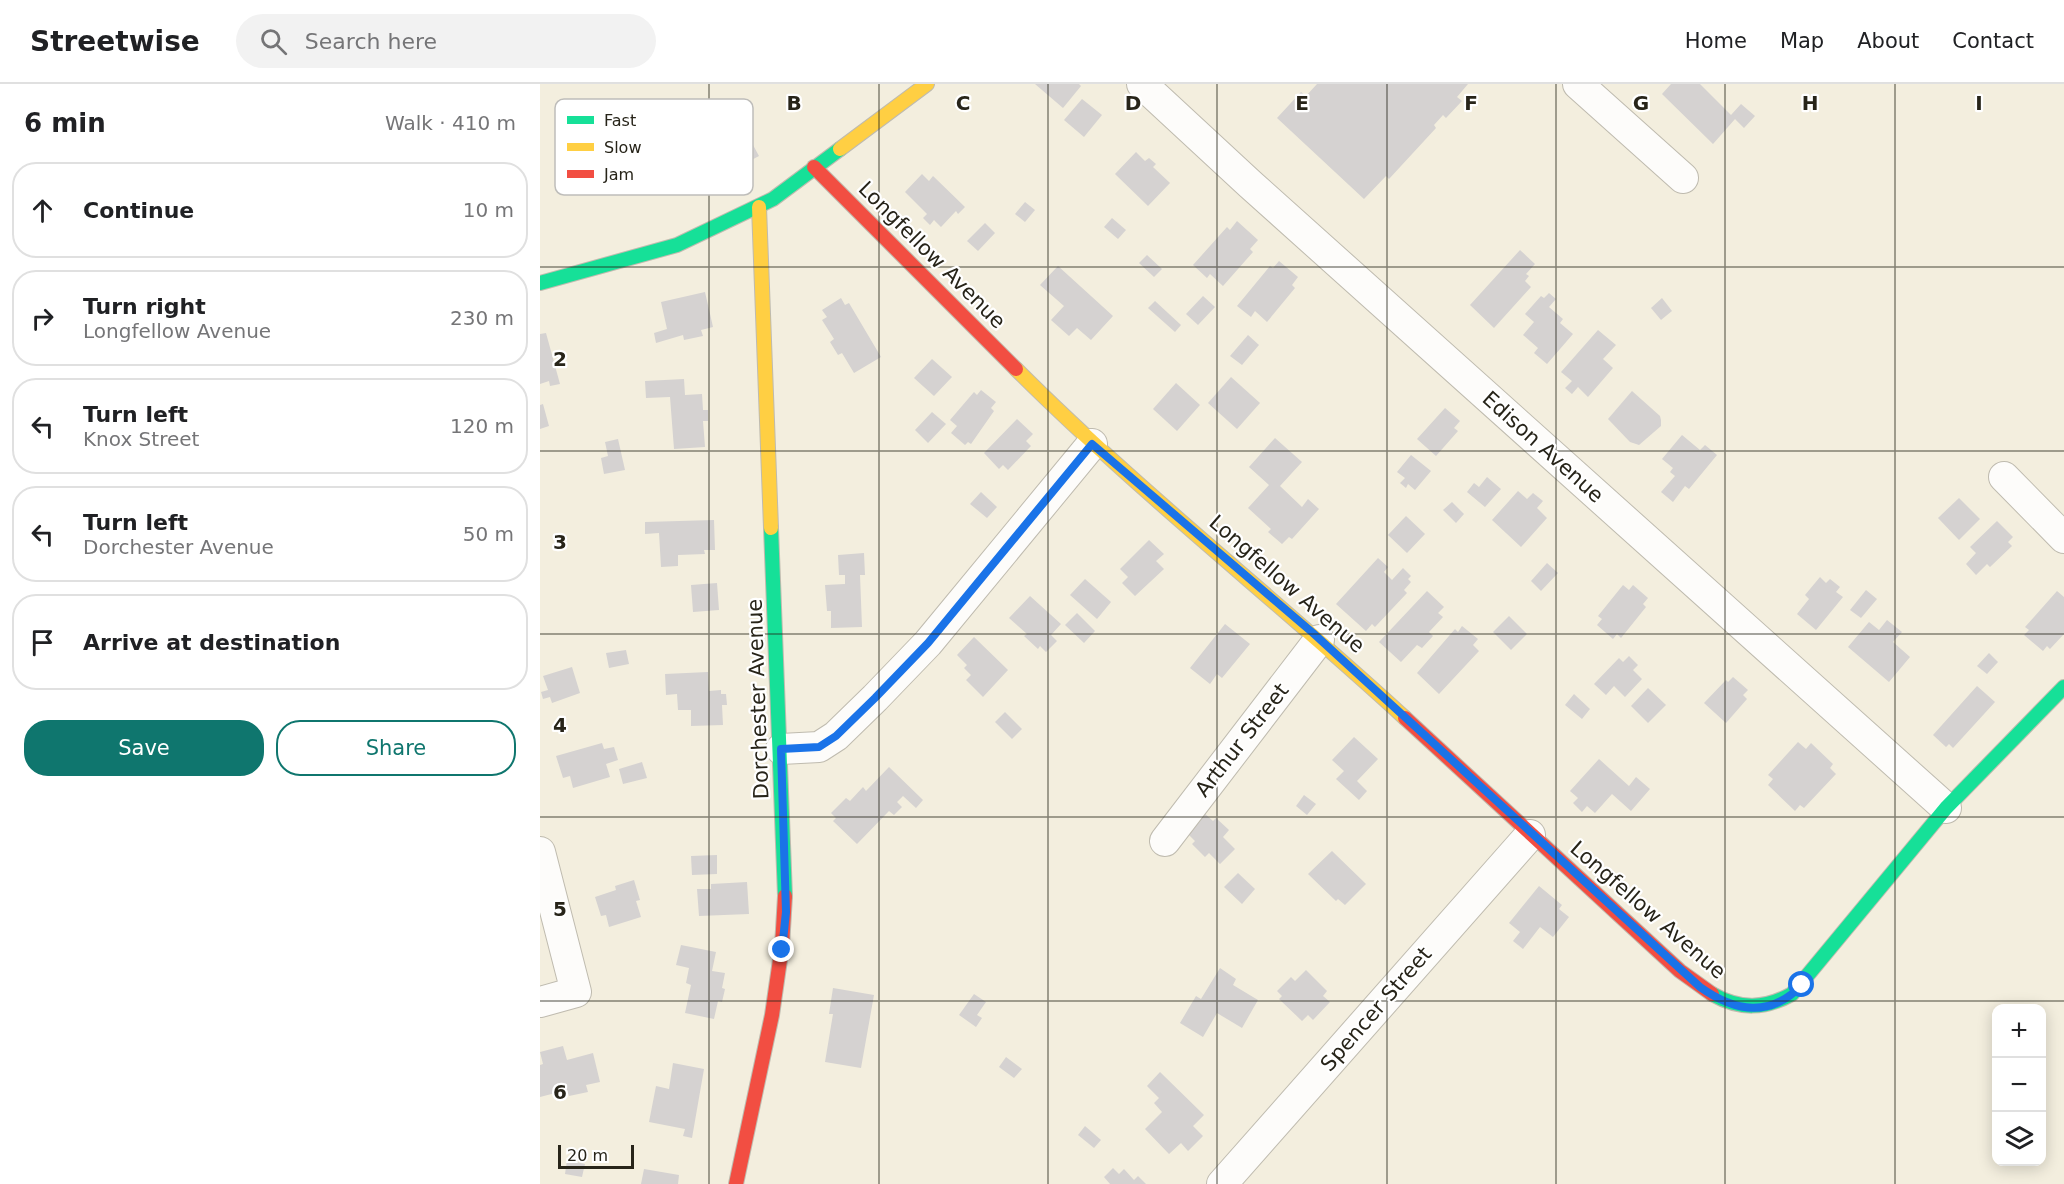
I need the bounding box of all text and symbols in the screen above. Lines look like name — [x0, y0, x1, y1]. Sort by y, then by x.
search box — [236, 14, 656, 68]
text: Streetwise — [30, 25, 200, 58]
icon: search — [257, 25, 290, 58]
text: Search here — [305, 29, 437, 54]
text: Home — [1685, 29, 1747, 53]
text: Map — [1780, 29, 1824, 53]
text: About — [1857, 29, 1919, 53]
text: Contact — [1952, 29, 2034, 53]
text: B — [786, 91, 802, 115]
text: C — [956, 91, 970, 115]
text: D — [1125, 91, 1141, 115]
text: E — [1295, 91, 1309, 115]
text: F — [1464, 91, 1478, 115]
text: G — [1633, 91, 1649, 115]
text: H — [1802, 91, 1818, 115]
text: I — [1975, 91, 1983, 115]
legend — [555, 99, 753, 195]
text: 6 min — [24, 108, 106, 138]
text: Walk · 410 m — [385, 111, 516, 135]
text: Fast — [604, 111, 636, 130]
text: Slow — [604, 138, 641, 157]
text: Jam — [603, 165, 634, 184]
street label: Longfellow Avenue — [854, 177, 1010, 333]
icon: ahead — [26, 194, 59, 227]
text: Continue — [83, 198, 194, 223]
text: 10 m — [463, 198, 514, 222]
text: Turn right — [83, 294, 206, 319]
icon: right — [26, 302, 59, 335]
text: 230 m — [450, 306, 514, 330]
text: Longfellow Avenue — [83, 319, 271, 343]
text: 2 — [553, 347, 567, 371]
street label: Edison Avenue — [1478, 386, 1608, 508]
text: Turn left — [83, 402, 188, 427]
icon: left — [26, 410, 59, 443]
text: 120 m — [450, 414, 514, 438]
text: Knox Street — [83, 427, 199, 451]
text: Turn left — [83, 510, 188, 535]
street label: Longfellow Avenue — [1205, 510, 1369, 658]
icon: left — [26, 518, 59, 551]
text: 50 m — [463, 522, 514, 546]
text: 3 — [553, 530, 567, 554]
text: Dorchester Avenue — [83, 535, 274, 559]
street label: Dorchester Avenue — [743, 598, 773, 800]
icon: arrive — [26, 626, 59, 659]
text: Arrive at destination — [83, 630, 340, 655]
street label: Arthur Street — [1190, 679, 1294, 801]
text: 4 — [553, 713, 567, 737]
button: Save — [24, 720, 264, 776]
button: Share — [276, 720, 516, 776]
street label: Longfellow Avenue — [1566, 836, 1730, 984]
text: 5 — [553, 897, 567, 921]
route end — [768, 936, 794, 962]
street label: Spencer Street — [1316, 942, 1436, 1076]
route start — [1788, 971, 1814, 997]
map controls — [1992, 1004, 2046, 1166]
button: + — [1992, 1004, 2046, 1058]
button: − — [1992, 1058, 2046, 1112]
text: 6 — [553, 1080, 567, 1104]
button: layers — [1992, 1112, 2046, 1166]
scale bar — [558, 1142, 634, 1170]
text: 20 m — [567, 1146, 608, 1165]

